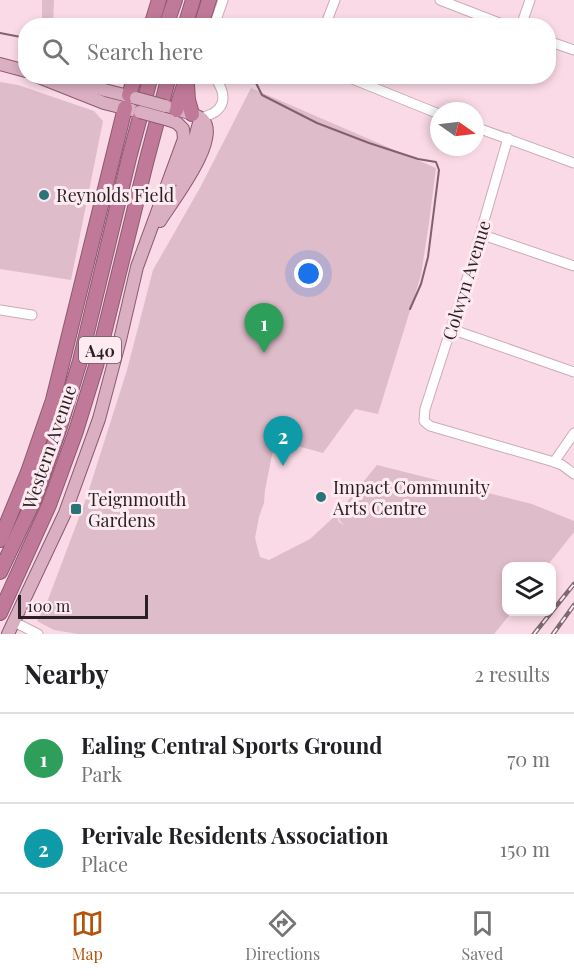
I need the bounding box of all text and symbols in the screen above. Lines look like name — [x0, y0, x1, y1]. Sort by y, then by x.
search box — [18, 18, 556, 84]
icon: search — [39, 35, 72, 68]
text: Search here — [87, 36, 203, 66]
north arrow — [430, 102, 484, 156]
place label: Reynolds Field — [56, 183, 175, 207]
marker: Reynolds Field — [37, 188, 51, 202]
street label: Colwyn Avenue — [436, 217, 496, 343]
your location — [294, 259, 323, 288]
pin: 1 — [244, 304, 284, 353]
road number: A40 — [79, 337, 121, 363]
street label: Western Avenue — [16, 382, 81, 513]
pin: 2 — [264, 416, 302, 466]
place label: Impact Community Arts Centre — [332, 475, 490, 520]
place label: Teignmouth Gardens — [88, 487, 187, 532]
marker: Impact Community Arts Centre — [314, 490, 328, 504]
marker: Teignmouth Gardens — [69, 502, 83, 516]
map controls — [502, 562, 556, 616]
button: layers — [502, 562, 556, 616]
scale bar — [18, 592, 148, 620]
text: 100 m — [27, 595, 70, 616]
text: Nearby — [24, 656, 109, 691]
text: 2 results — [475, 660, 550, 687]
text: Ealing Central Sports Ground — [81, 730, 382, 760]
text: 1 — [40, 745, 47, 772]
text: 70 m — [507, 745, 550, 772]
text: Park — [81, 760, 122, 787]
text: Perivale Residents Association — [81, 820, 388, 850]
text: 2 — [38, 835, 49, 862]
text: 150 m — [500, 835, 550, 862]
text: Place — [81, 850, 128, 877]
tab: Map — [71, 907, 104, 964]
tab: Directions — [245, 907, 320, 964]
tab: Saved — [462, 907, 503, 964]

